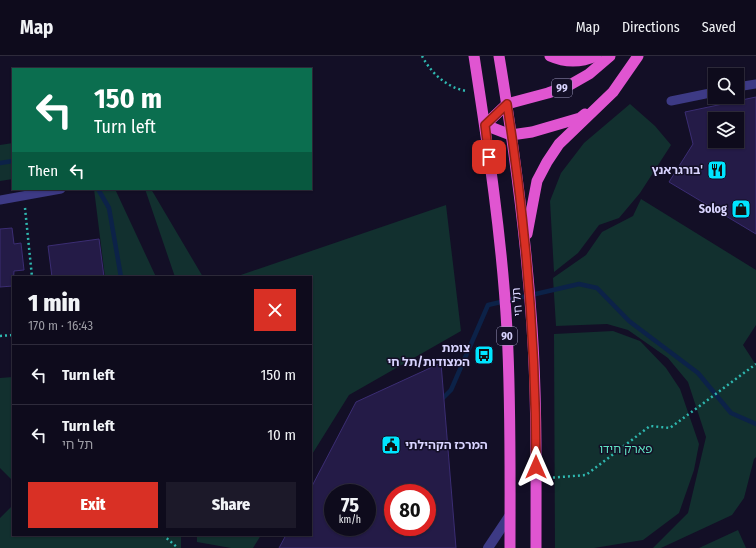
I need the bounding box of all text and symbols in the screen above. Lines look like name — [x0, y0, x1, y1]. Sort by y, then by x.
text: Map — [20, 16, 53, 39]
text: Map — [576, 19, 600, 36]
text: Directions — [622, 19, 680, 36]
text: Saved — [702, 19, 736, 36]
map controls — [708, 68, 744, 148]
button: search — [708, 68, 744, 104]
road number: 99 — [552, 79, 572, 97]
text: 150 m — [94, 82, 162, 115]
icon: left — [28, 84, 80, 136]
button: layers — [708, 112, 744, 148]
text: Turn left — [94, 116, 156, 138]
pin — [472, 140, 506, 174]
icon: arrive — [478, 146, 500, 168]
restaurant icon: בורגראנץ' — [706, 159, 728, 181]
icon: left — [66, 160, 88, 182]
text: Then — [28, 162, 58, 180]
place label: בורגראנץ' — [651, 163, 703, 177]
shop icon: Solog — [730, 198, 752, 220]
place label: Solog — [699, 202, 727, 216]
street label: תל חי — [509, 287, 525, 317]
text: 1 min — [28, 289, 80, 317]
button: close — [254, 289, 296, 331]
text: 170 m · 16:43 — [28, 318, 93, 333]
road number: 90 — [497, 327, 517, 345]
place label: צומת המצודות/תל חי — [387, 341, 470, 369]
bus stop icon: צומת המצודות/תל חי — [473, 344, 495, 366]
icon: left — [28, 364, 50, 386]
text: Turn left — [62, 366, 115, 384]
text: 150 m — [260, 366, 296, 384]
text: Turn left — [62, 417, 115, 435]
icon: left — [28, 424, 50, 446]
text: 10 m — [267, 426, 296, 444]
public building icon: המרכז הקהילתי — [380, 434, 402, 456]
text: תל חי — [62, 437, 93, 452]
place label: המרכז הקהילתי — [405, 438, 488, 452]
park label: פארק חידו — [599, 442, 653, 456]
position arrow — [515, 446, 557, 488]
button: Exit — [28, 482, 158, 528]
button: Share — [166, 482, 296, 528]
speed limit sign: 80 — [384, 484, 436, 536]
text: 75 — [341, 493, 359, 517]
text: km/h — [339, 514, 361, 526]

